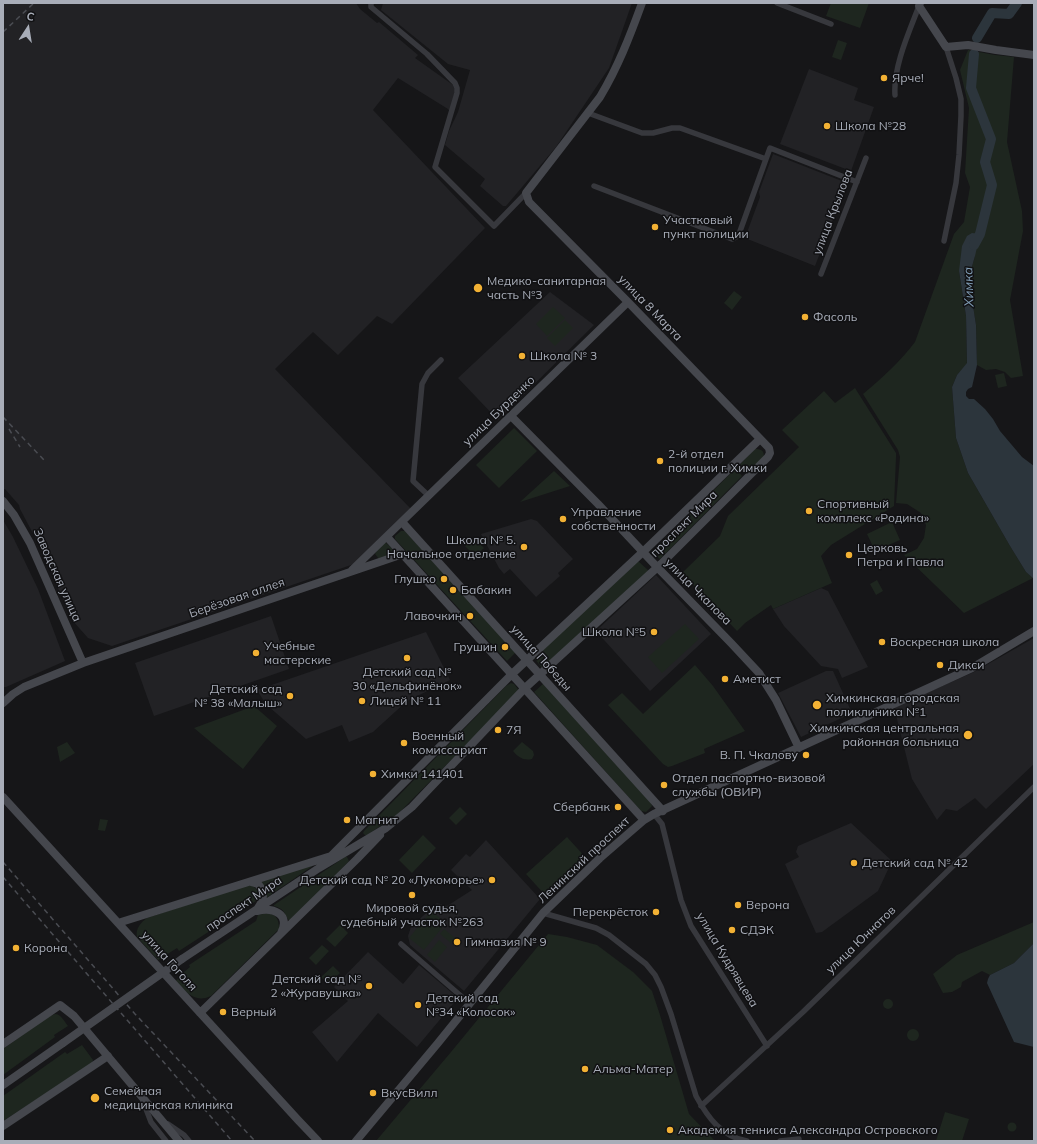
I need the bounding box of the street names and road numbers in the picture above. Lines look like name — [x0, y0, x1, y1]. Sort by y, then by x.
street label: улица Крылова — [810, 167, 856, 257]
street label: улица 8 Марта — [615, 272, 685, 344]
street label: улица Бурденко — [460, 373, 538, 449]
street label: проспект Мира — [648, 488, 720, 560]
street label: Заводская улица — [30, 526, 84, 624]
street label: улица Чкалова — [662, 556, 734, 628]
street label: Берёзовая аллея — [187, 575, 287, 621]
street label: улица Победы — [508, 622, 574, 694]
street label: Ленинский проспект — [535, 814, 633, 906]
street label: проспект Мира — [203, 873, 285, 935]
street label: улица Юннатов — [823, 903, 899, 977]
street label: улица Кудрявцева — [693, 910, 761, 1010]
street label: улица Гоголя — [138, 928, 200, 994]

